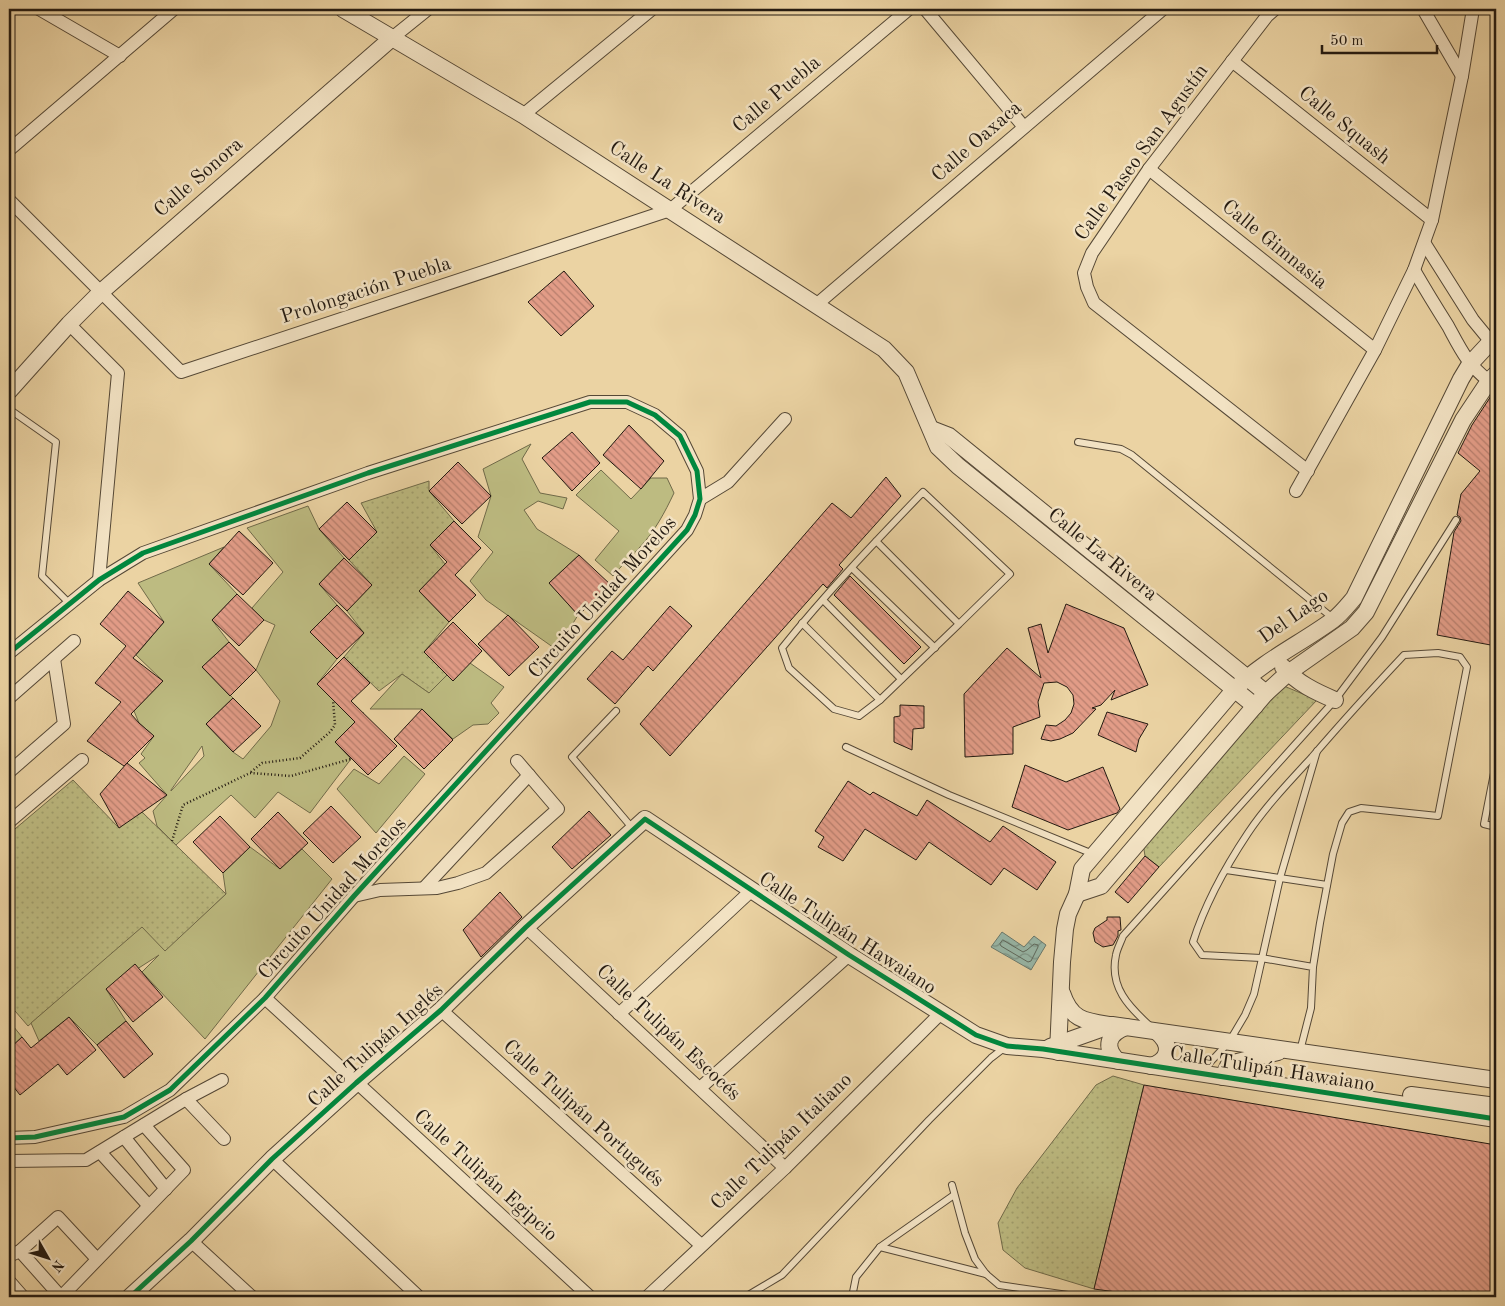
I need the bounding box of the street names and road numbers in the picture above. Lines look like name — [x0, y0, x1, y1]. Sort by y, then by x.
street label: Calle Puebla — [729, 53, 825, 137]
street label: Calle Paseo San Agustín — [1072, 61, 1213, 245]
street label: Calle Squash — [1294, 83, 1394, 169]
street label: Calle Oaxaca — [928, 98, 1026, 186]
street label: Calle Sonora — [151, 134, 247, 222]
street label: Calle La Rivera — [605, 138, 729, 228]
street label: Calle Gimnasia — [1218, 197, 1331, 294]
street label: Prolongación Puebla — [278, 254, 454, 328]
street label: Calle La Rivera — [1043, 505, 1161, 605]
street label: Circuito Unidad Morelos — [525, 513, 681, 683]
street label: Del Lago — [1256, 586, 1332, 648]
street label: Circuito Unidad Morelos — [255, 814, 411, 984]
street label: Calle Tulipán Hawaiano — [755, 869, 939, 999]
street label: Calle Tulipán Escocés — [592, 961, 744, 1105]
street label: Calle Tulipán Inglés — [305, 980, 447, 1112]
street label: Calle Tulipán Portugués — [499, 1037, 667, 1191]
street label: Calle Tulipán Hawaiano — [1168, 1044, 1376, 1096]
street label: Calle Tulipán Italiano — [708, 1070, 856, 1214]
street label: Calle Tulipán Egipcio — [409, 1106, 561, 1246]

